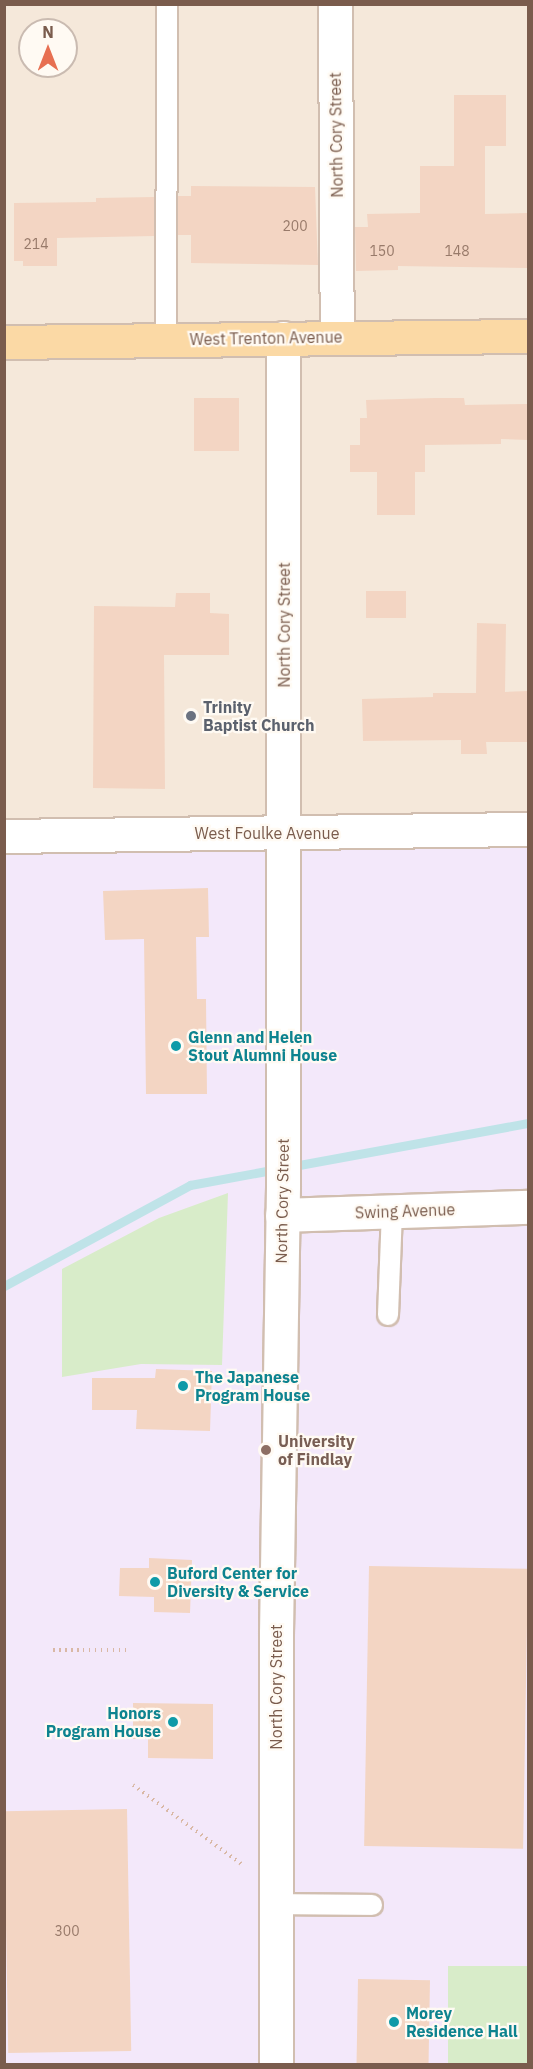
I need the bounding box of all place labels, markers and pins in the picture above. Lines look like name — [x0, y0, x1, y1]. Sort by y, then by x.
place label: Trinity Baptist Church — [203, 697, 315, 735]
marker: Trinity Baptist Church — [184, 709, 198, 723]
place label: Glenn and Helen Stout Alumni House — [188, 1027, 337, 1065]
marker: Glenn and Helen Stout Alumni House — [169, 1039, 183, 1053]
place label: The Japanese Program House — [195, 1367, 310, 1405]
marker: The Japanese Program House — [176, 1379, 190, 1393]
place label: University of Findlay — [278, 1431, 354, 1469]
marker: University of Findlay — [259, 1443, 273, 1457]
place label: Buford Center for Diversity & Service — [167, 1563, 309, 1601]
marker: Buford Center for Diversity & Service — [148, 1575, 162, 1589]
place label: Honors Program House — [46, 1703, 161, 1741]
marker: Honors Program House — [166, 1715, 180, 1729]
place label: Morey Residence Hall — [406, 2003, 518, 2041]
marker: Morey Residence Hall — [387, 2015, 401, 2029]

